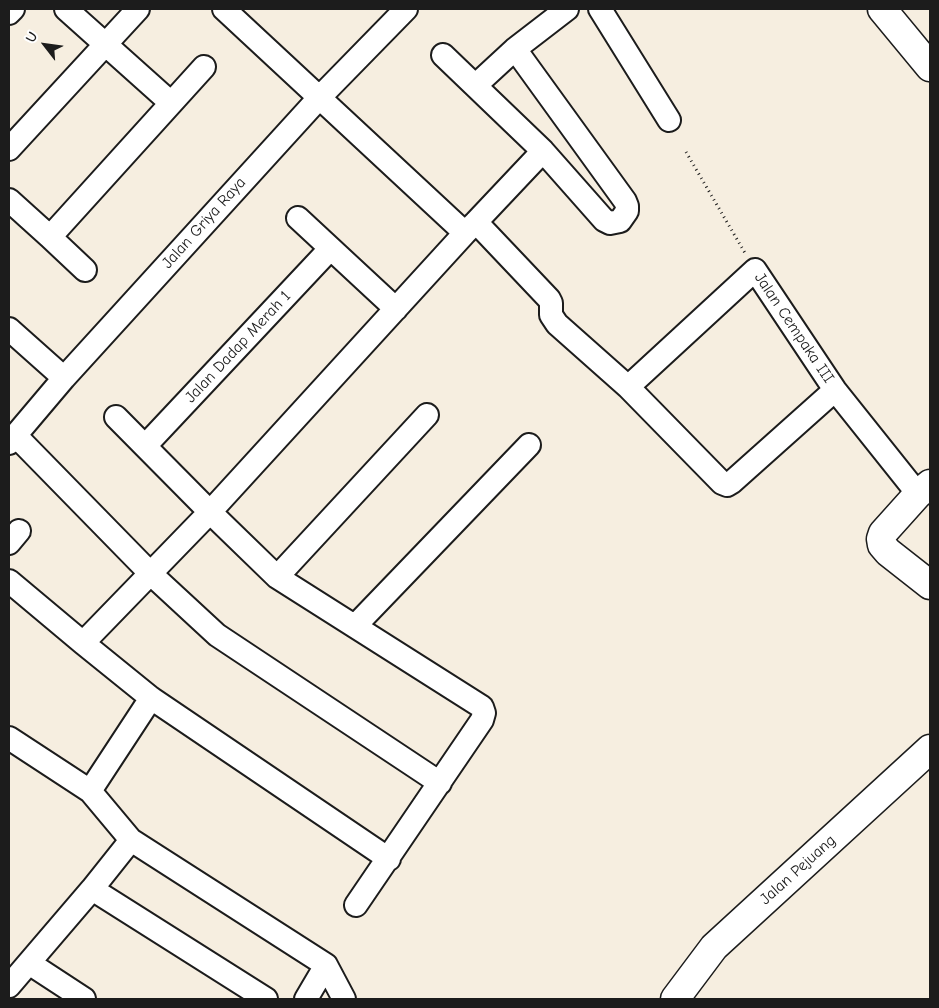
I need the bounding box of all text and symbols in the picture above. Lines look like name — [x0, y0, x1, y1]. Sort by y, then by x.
north arrow — [20, 20, 70, 70]
text: U — [22, 29, 41, 46]
street label: Jalan Griya Raya — [158, 173, 250, 273]
street label: Jalan Cempaka III — [750, 269, 838, 387]
street label: Jalan Dadap Merah 1 — [181, 287, 295, 407]
street label: Jalan Pejuang — [756, 831, 840, 909]

